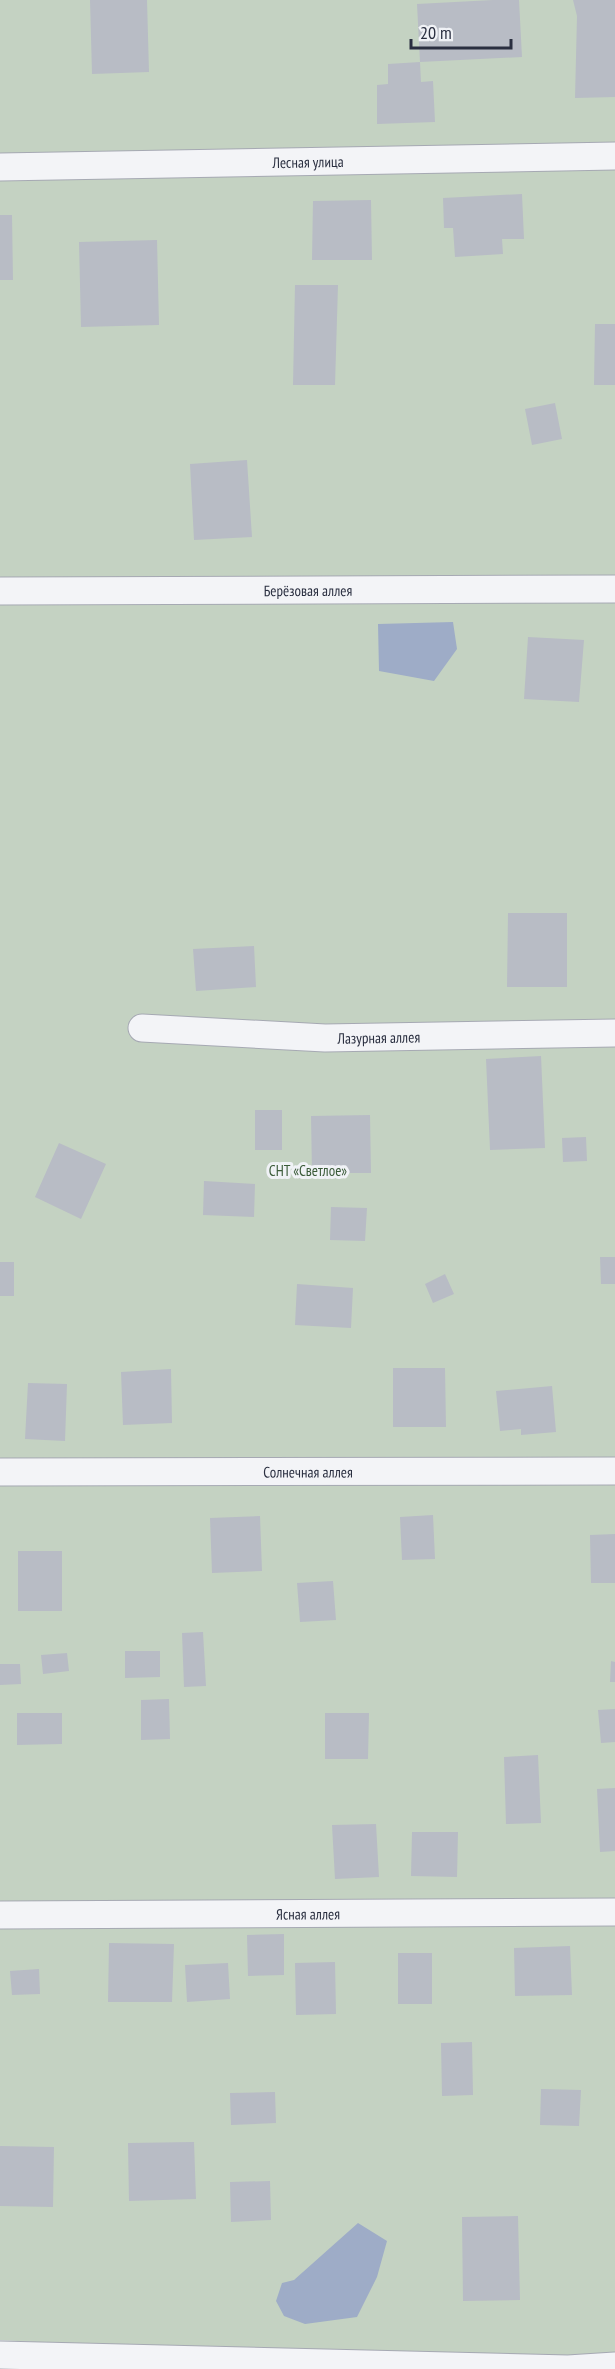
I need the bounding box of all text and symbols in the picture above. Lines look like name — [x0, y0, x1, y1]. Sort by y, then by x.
scale bar — [411, 12, 512, 50]
text: 20 m — [420, 21, 452, 44]
street label: Лесная улица — [271, 151, 344, 172]
street label: Берёзовая аллея — [264, 580, 353, 600]
street label: Лазурная аллея — [336, 1027, 420, 1047]
park label: СНТ «Светлое» — [269, 1161, 347, 1180]
street label: Солнечная аллея — [263, 1462, 353, 1481]
street label: Ясная аллея — [276, 1904, 340, 1923]

